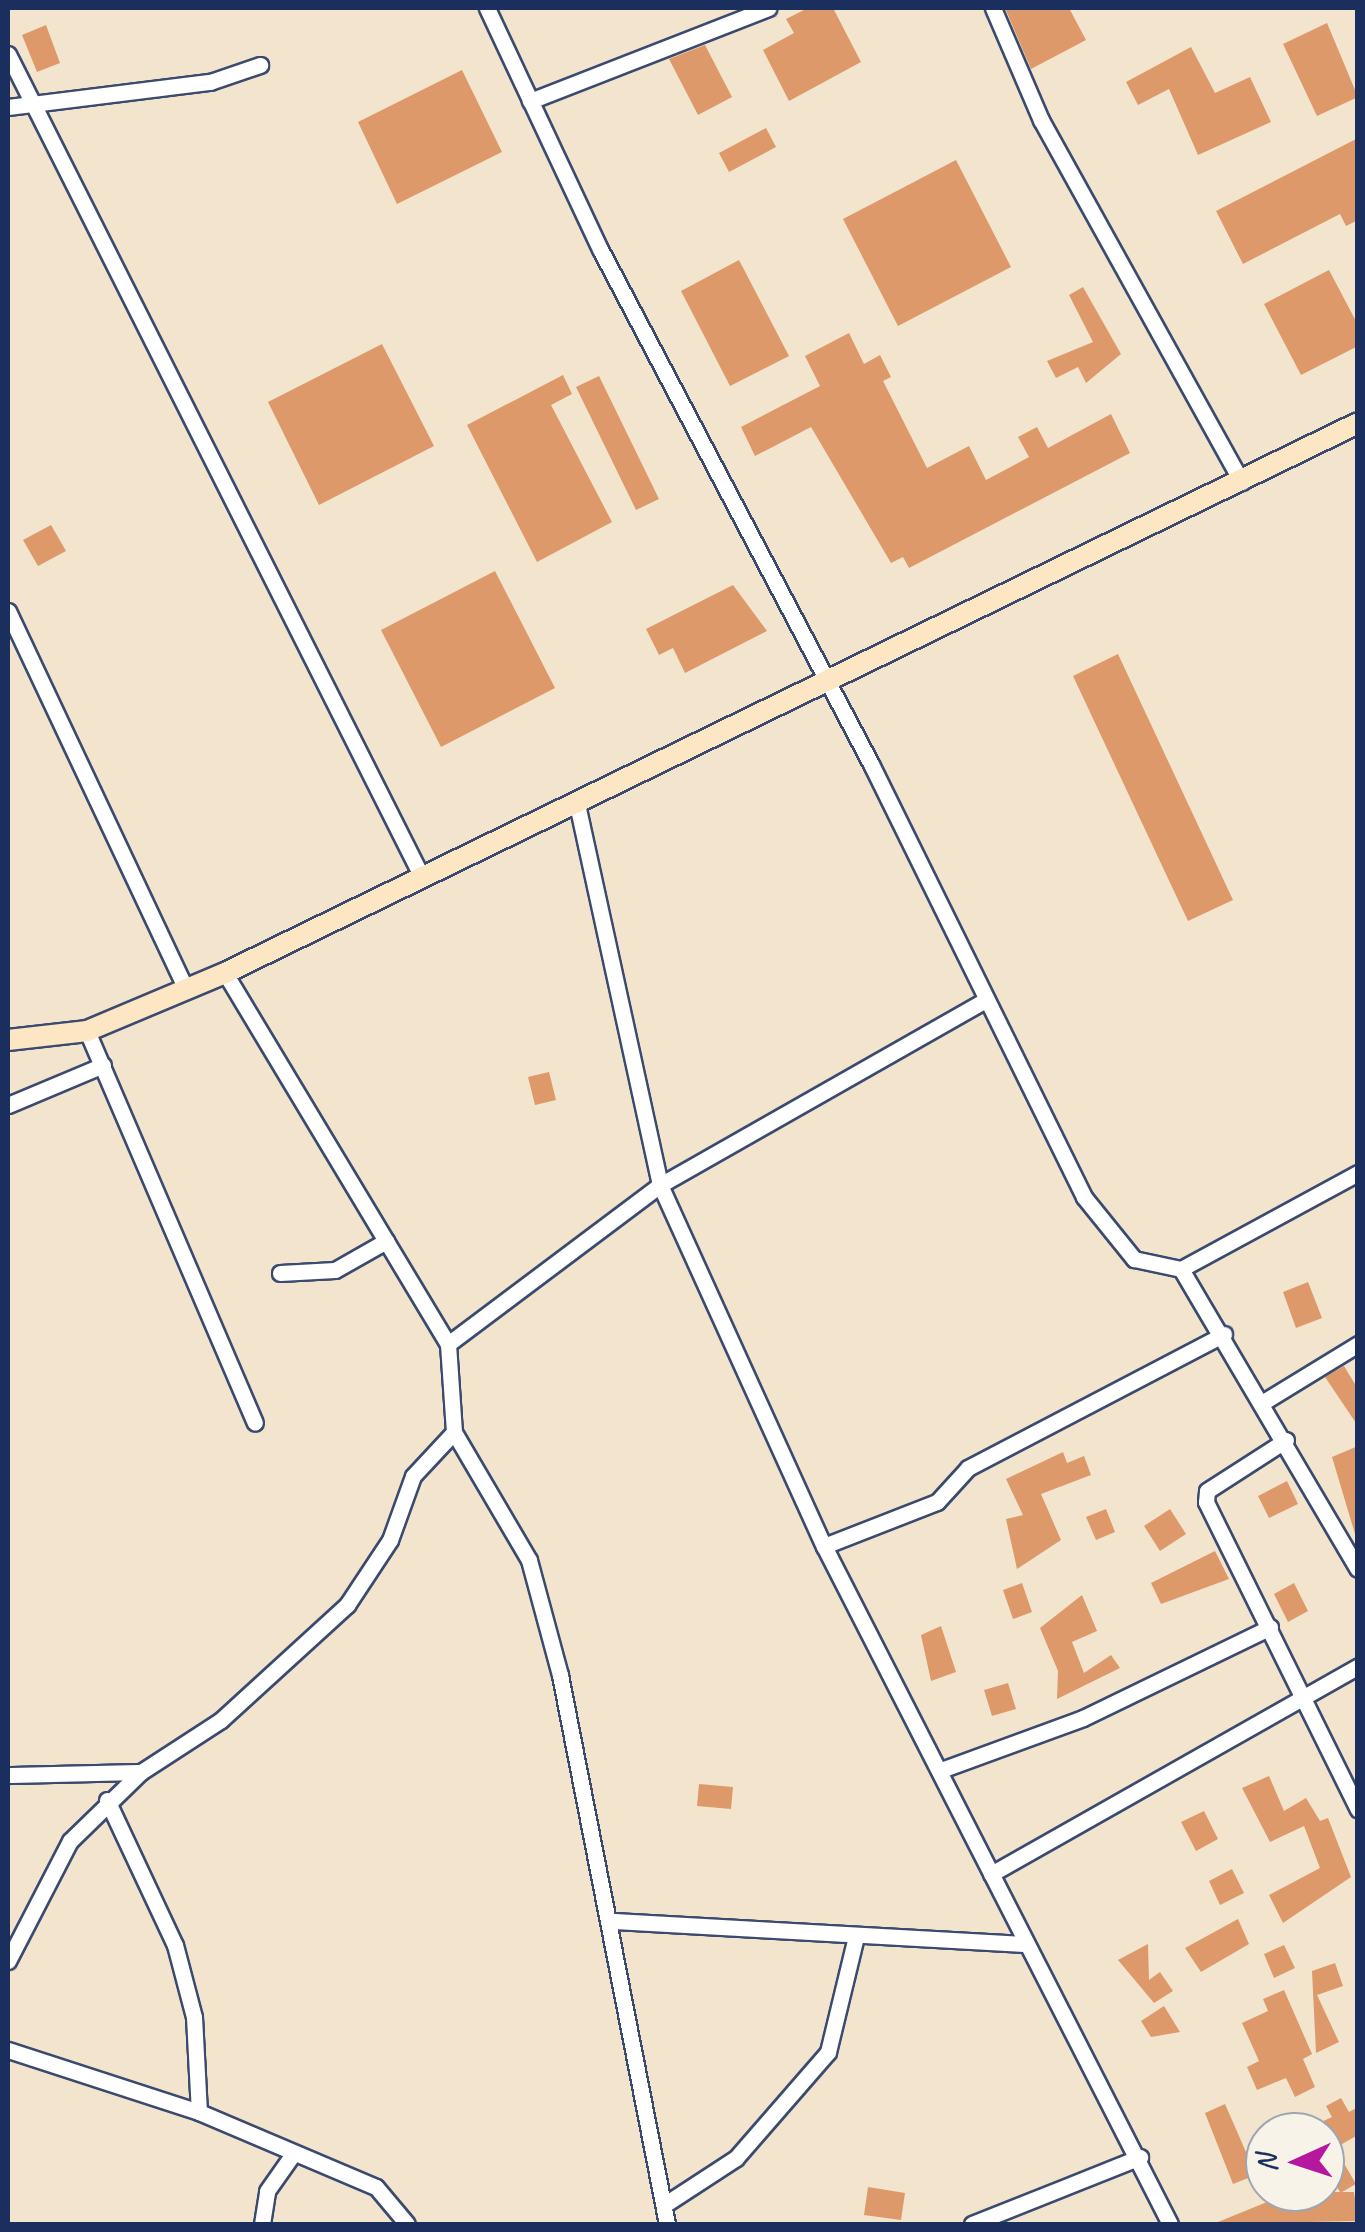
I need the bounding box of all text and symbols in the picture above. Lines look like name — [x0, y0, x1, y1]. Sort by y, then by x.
north arrow — [1245, 2112, 1345, 2212]
text: N — [1249, 2154, 1284, 2173]

